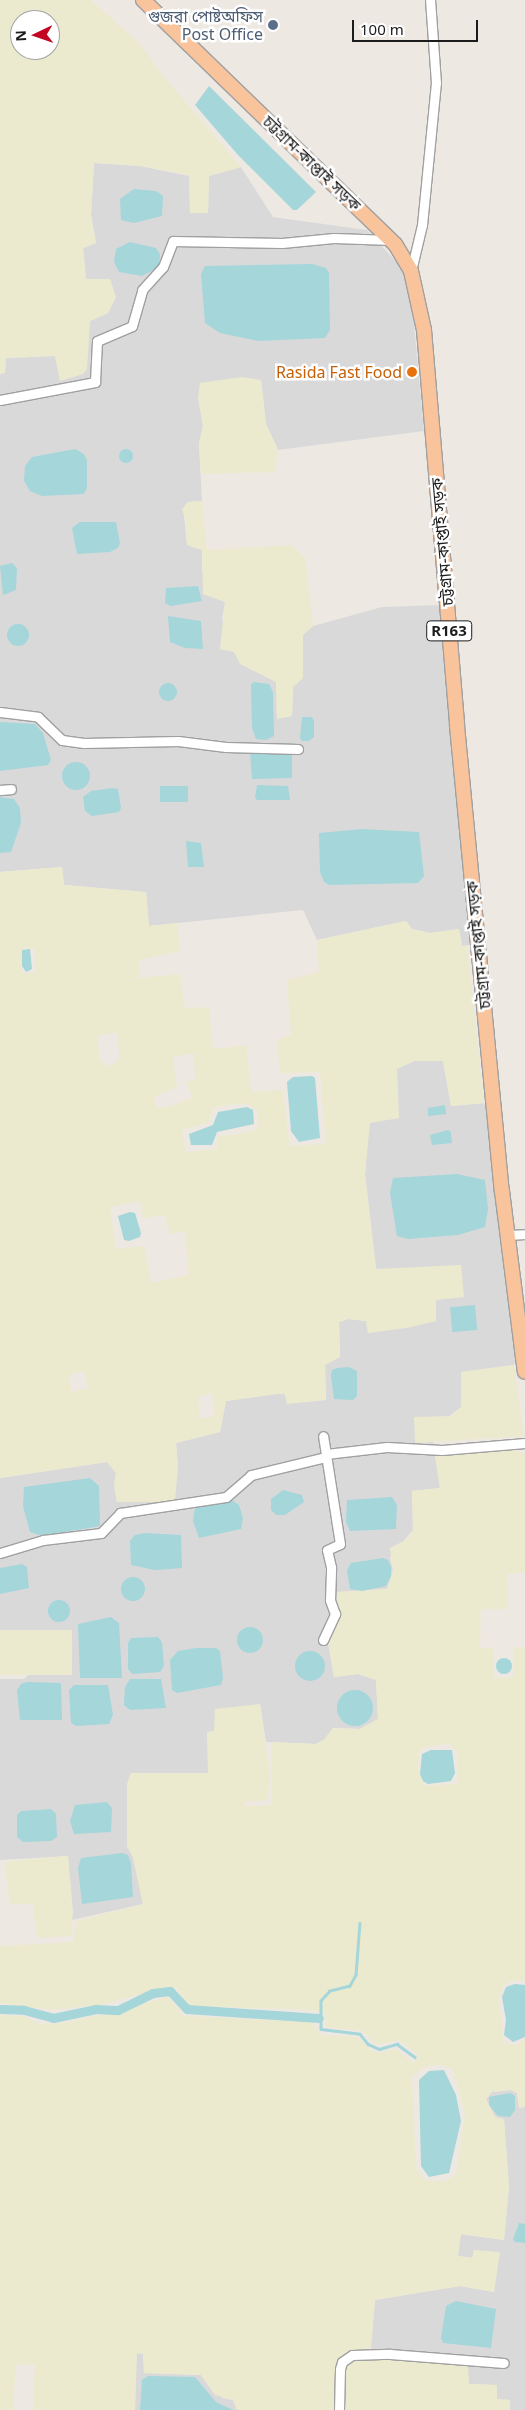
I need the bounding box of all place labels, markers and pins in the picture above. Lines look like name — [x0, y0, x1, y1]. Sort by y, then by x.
place label: গুজরা পোষ্টঅফিস Post Office — [148, 6, 263, 44]
marker: গুজরা পোষ্টঅফিস Post Office — [267, 19, 279, 31]
place label: Rasida Fast Food — [276, 362, 402, 382]
marker: Rasida Fast Food — [406, 366, 418, 378]

